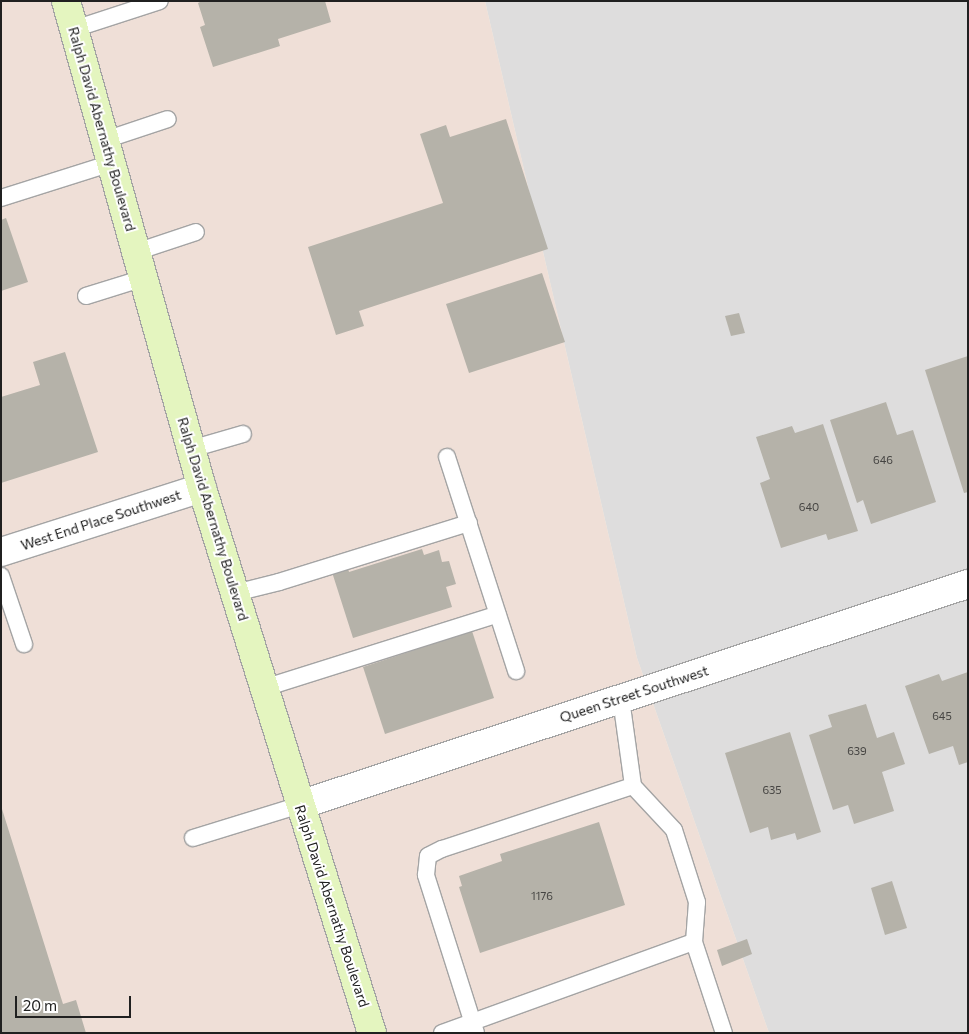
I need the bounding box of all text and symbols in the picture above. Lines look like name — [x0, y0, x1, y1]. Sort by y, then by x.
street label: Ralph David Abernathy Boulevard — [65, 25, 139, 233]
street label: Ralph David Abernathy Boulevard — [174, 415, 252, 623]
house number: 646 — [873, 453, 893, 467]
street label: West End Place Southwest — [19, 486, 183, 554]
house number: 640 — [799, 500, 819, 514]
street label: Queen Street Southwest — [558, 662, 710, 726]
house number: 645 — [932, 709, 952, 723]
house number: 639 — [847, 744, 867, 758]
house number: 635 — [762, 783, 782, 797]
street label: Ralph David Abernathy Boulevard — [291, 803, 373, 1009]
house number: 1176 — [531, 889, 553, 903]
scale bar — [18, 986, 134, 1018]
text: 20 m — [23, 996, 57, 1014]

